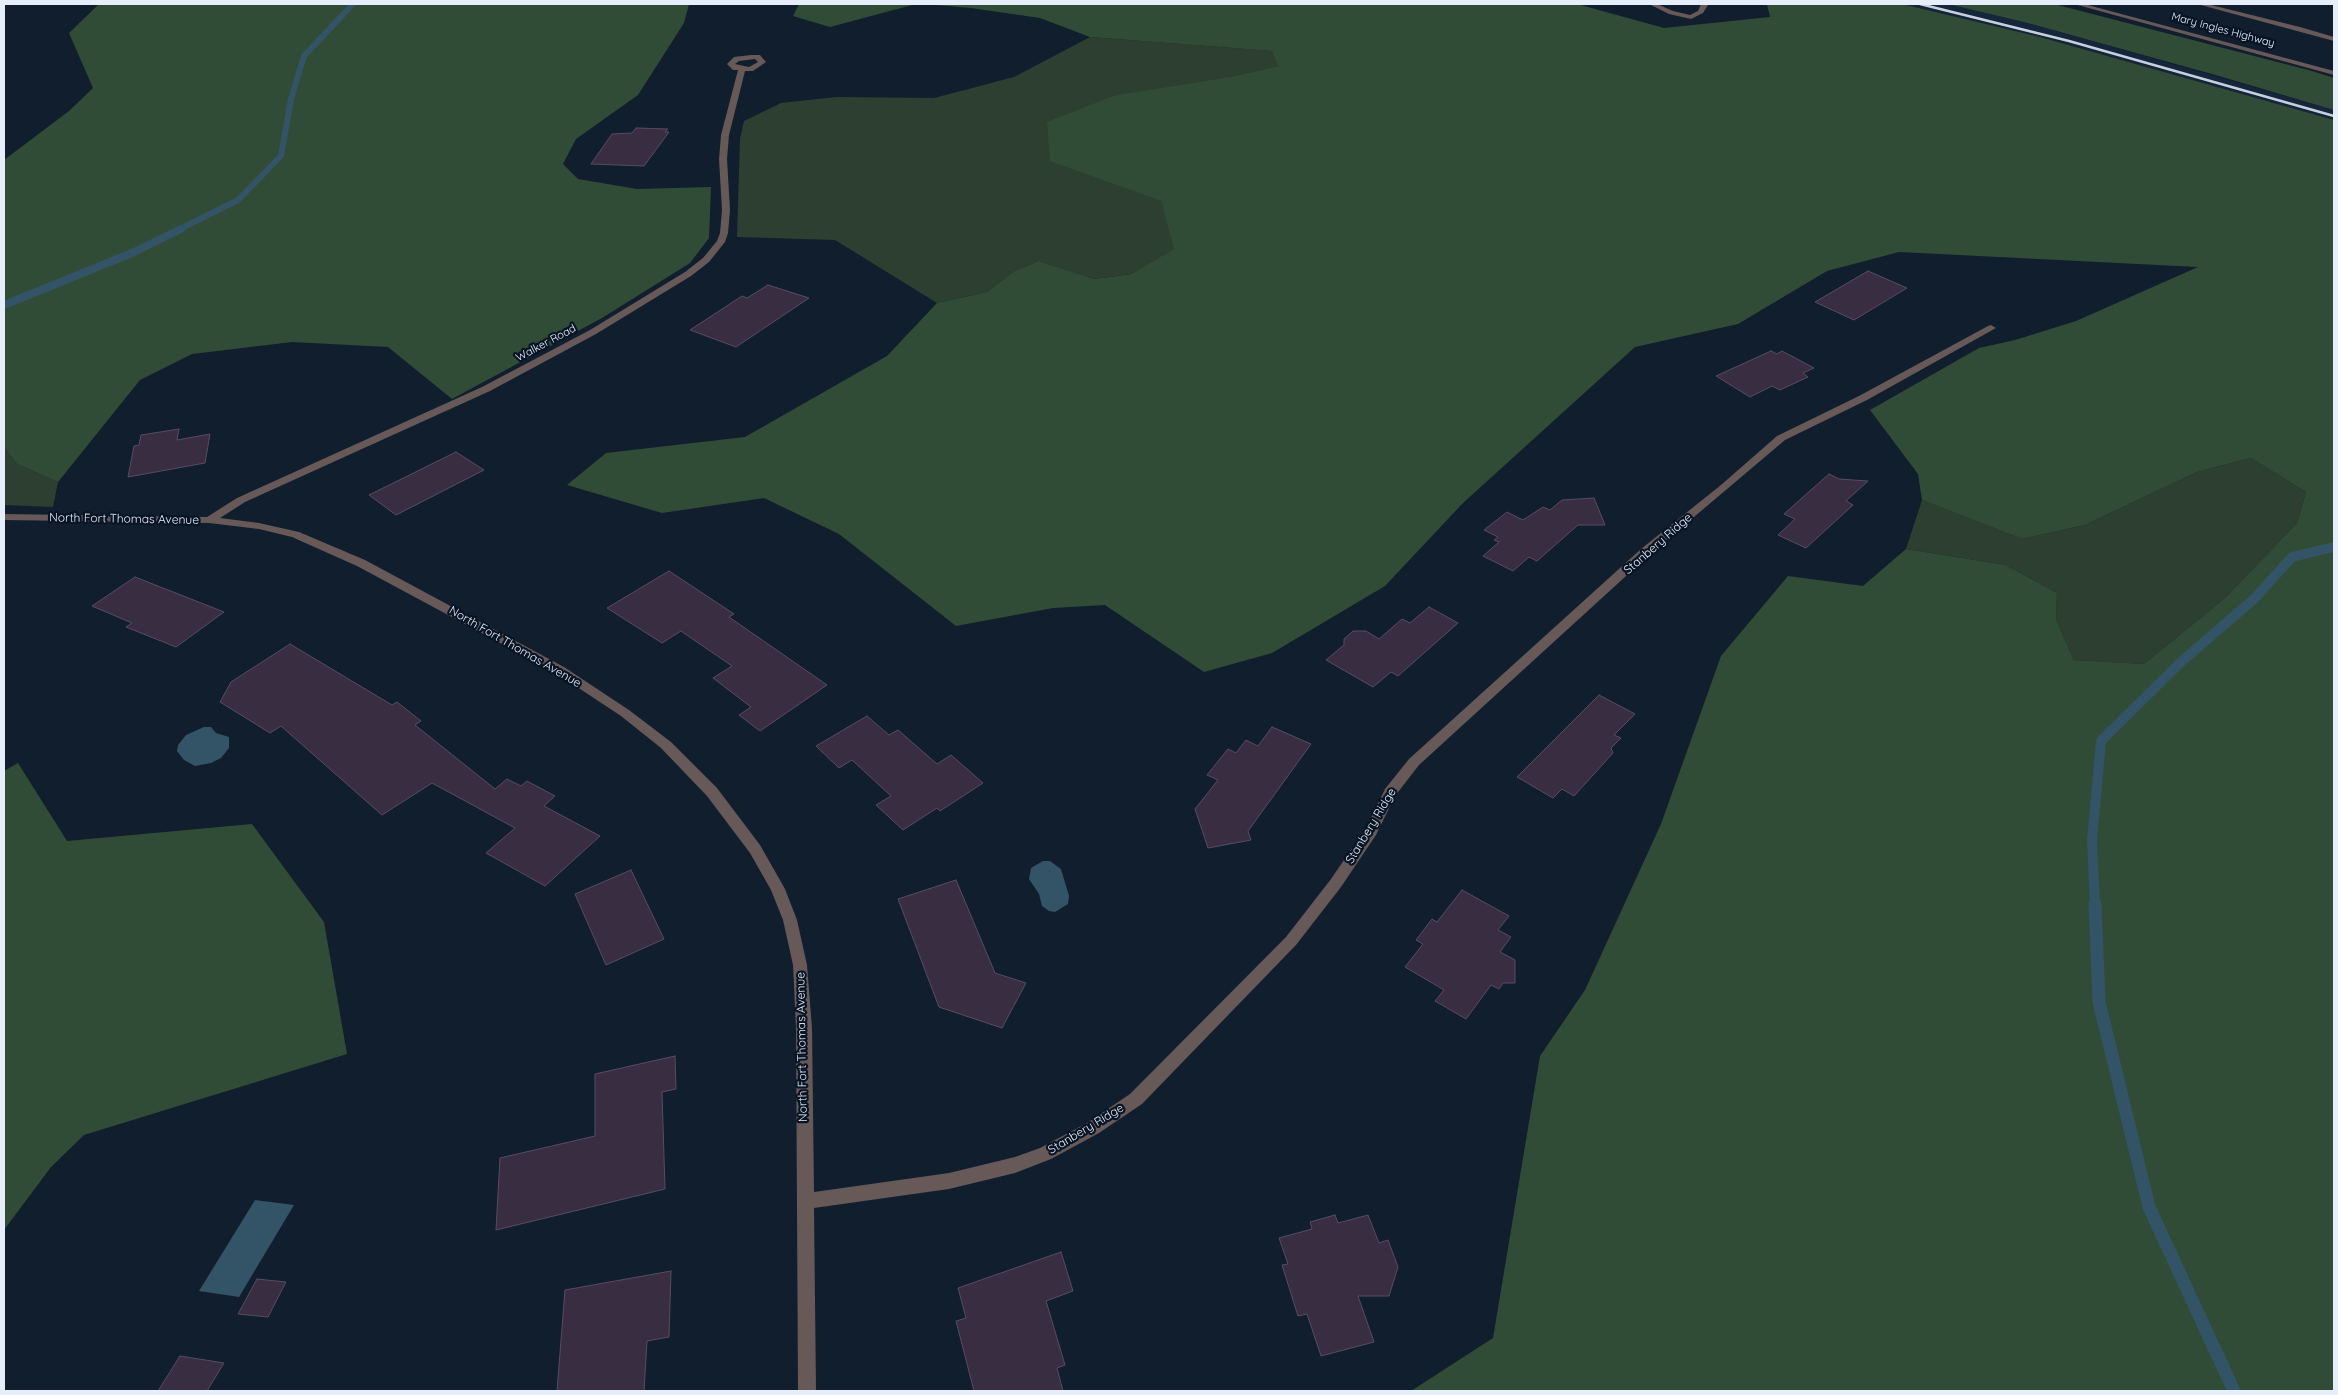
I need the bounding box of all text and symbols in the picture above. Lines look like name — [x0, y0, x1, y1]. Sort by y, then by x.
street label: Mary Ingles Highway — [2170, 10, 2276, 50]
street label: Walker Road — [514, 322, 578, 364]
street label: North Fort Thomas Avenue — [49, 510, 199, 528]
street label: Stanbery Ridge — [1621, 510, 1695, 578]
street label: North Fort Thomas Avenue — [446, 603, 584, 691]
street label: Stanbery Ridge — [1343, 786, 1399, 866]
street label: North Fort Thomas Avenue — [793, 972, 811, 1122]
street label: Stanbery Ridge — [1046, 1101, 1126, 1157]

